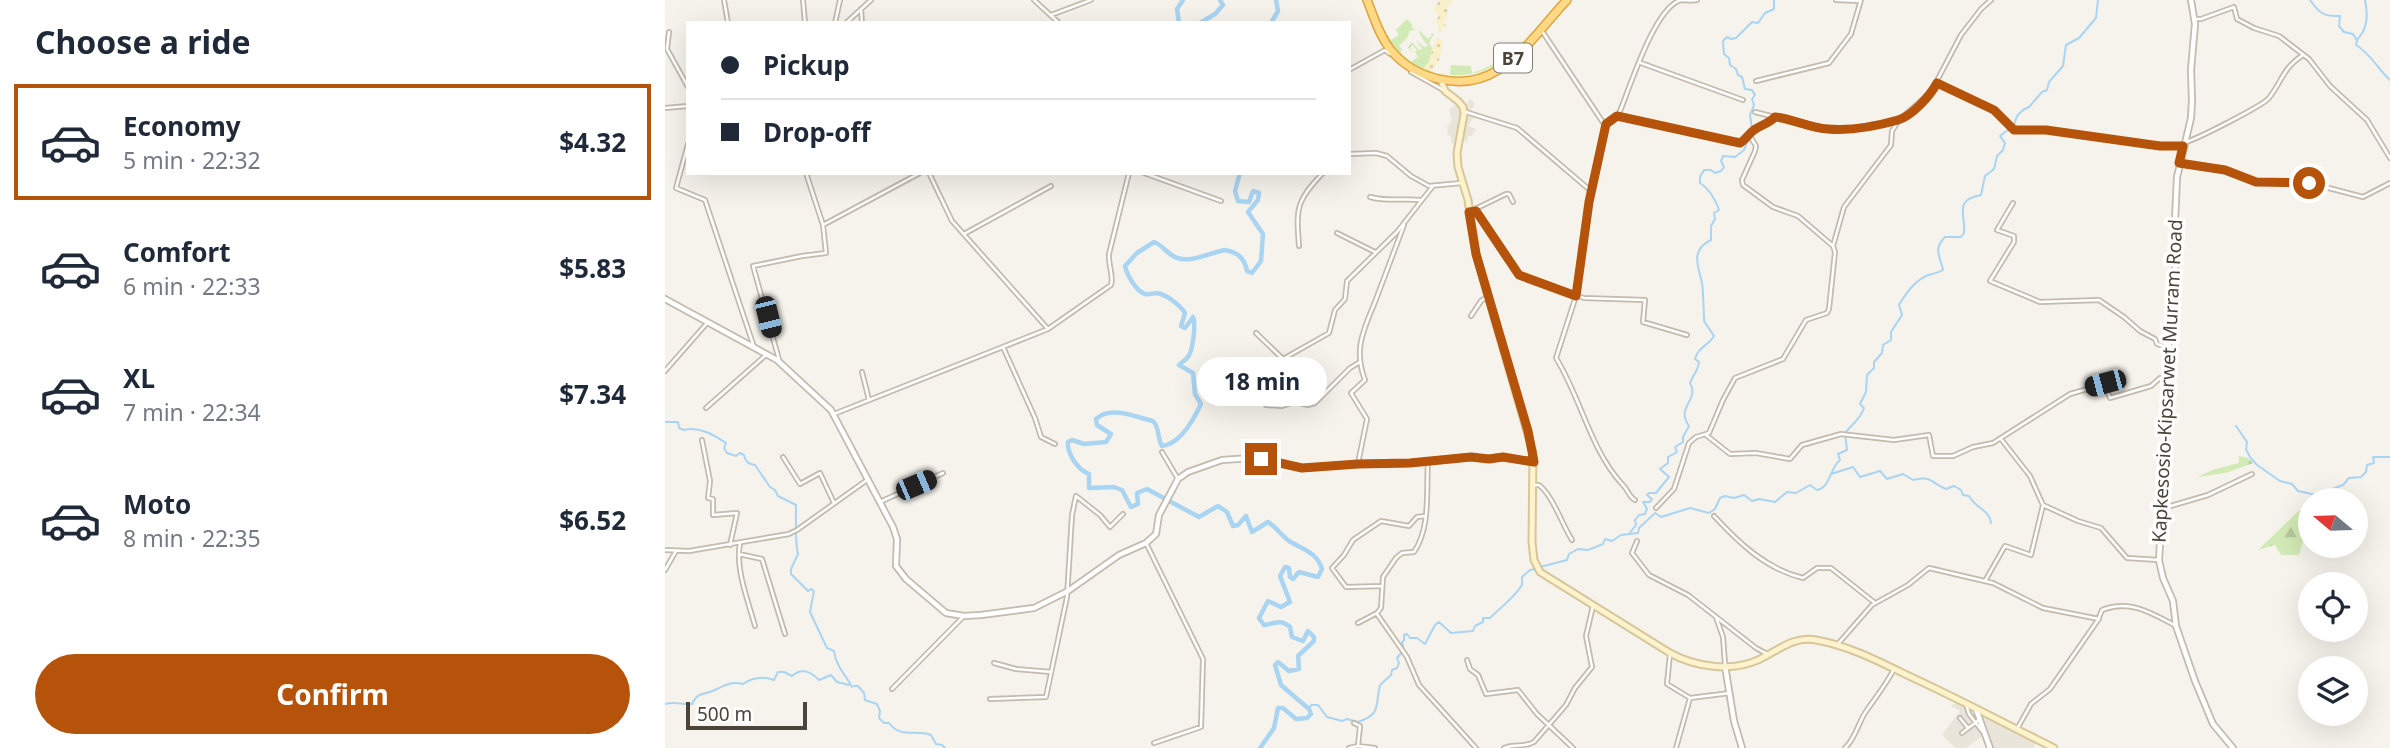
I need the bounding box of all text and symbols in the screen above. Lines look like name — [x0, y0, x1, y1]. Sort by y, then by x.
text: Choose a ride — [35, 20, 251, 63]
road number: B7 — [1494, 44, 1532, 72]
text: Pickup — [763, 47, 850, 83]
text: Economy — [123, 108, 241, 144]
icon: car — [39, 111, 102, 174]
text: Drop-off — [763, 114, 870, 150]
text: $4.32 — [559, 124, 626, 160]
text: 5 min · 22:32 — [123, 144, 261, 176]
route start — [2293, 167, 2325, 199]
street label: Kapkesosio-Kipsarwet Murram Road — [2146, 219, 2188, 543]
text: Comfort — [123, 234, 231, 270]
icon: car — [39, 237, 102, 300]
text: $5.83 — [559, 250, 626, 286]
text: 6 min · 22:33 — [123, 270, 261, 302]
car — [753, 294, 784, 340]
callout: 18 min — [1196, 358, 1326, 406]
text: XL — [123, 360, 155, 396]
icon: car — [39, 363, 102, 426]
text: 18 min — [1224, 365, 1300, 397]
car — [2082, 367, 2129, 399]
text: $7.34 — [559, 376, 626, 412]
text: 7 min · 22:34 — [123, 396, 261, 428]
route end — [1245, 443, 1277, 475]
car — [893, 467, 940, 503]
text: Moto — [123, 486, 191, 522]
north arrow — [2298, 488, 2368, 558]
map controls — [2298, 488, 2368, 726]
icon: car — [39, 489, 102, 552]
text: $6.52 — [559, 502, 626, 538]
text: 8 min · 22:35 — [123, 522, 261, 554]
button: locate — [2298, 572, 2368, 642]
button: Confirm — [35, 654, 630, 734]
button: layers — [2298, 656, 2368, 726]
scale bar — [686, 699, 807, 731]
text: 500 m — [697, 701, 752, 727]

